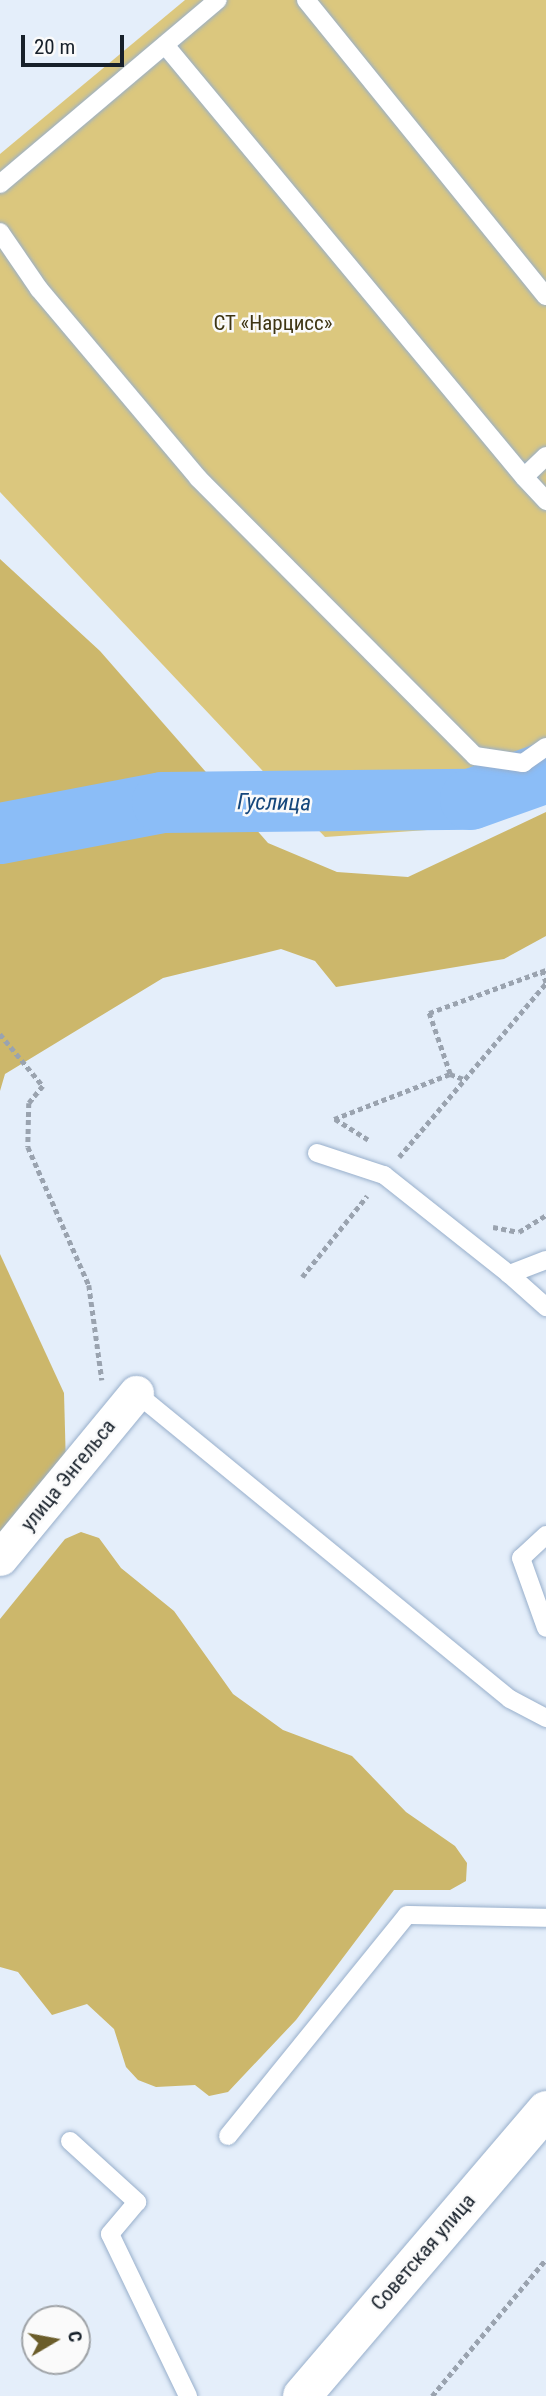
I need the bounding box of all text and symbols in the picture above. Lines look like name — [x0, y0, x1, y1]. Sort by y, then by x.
scale bar — [24, 21, 128, 65]
text: 20 m — [34, 35, 75, 59]
park label: СТ «Нарцисс» — [213, 310, 333, 336]
water label: Гуслица — [237, 789, 311, 817]
street label: улица Энгельса — [15, 1414, 121, 1536]
street label: Советская улица — [365, 2188, 481, 2316]
north arrow — [21, 2305, 91, 2375]
text: С — [63, 2329, 87, 2344]

